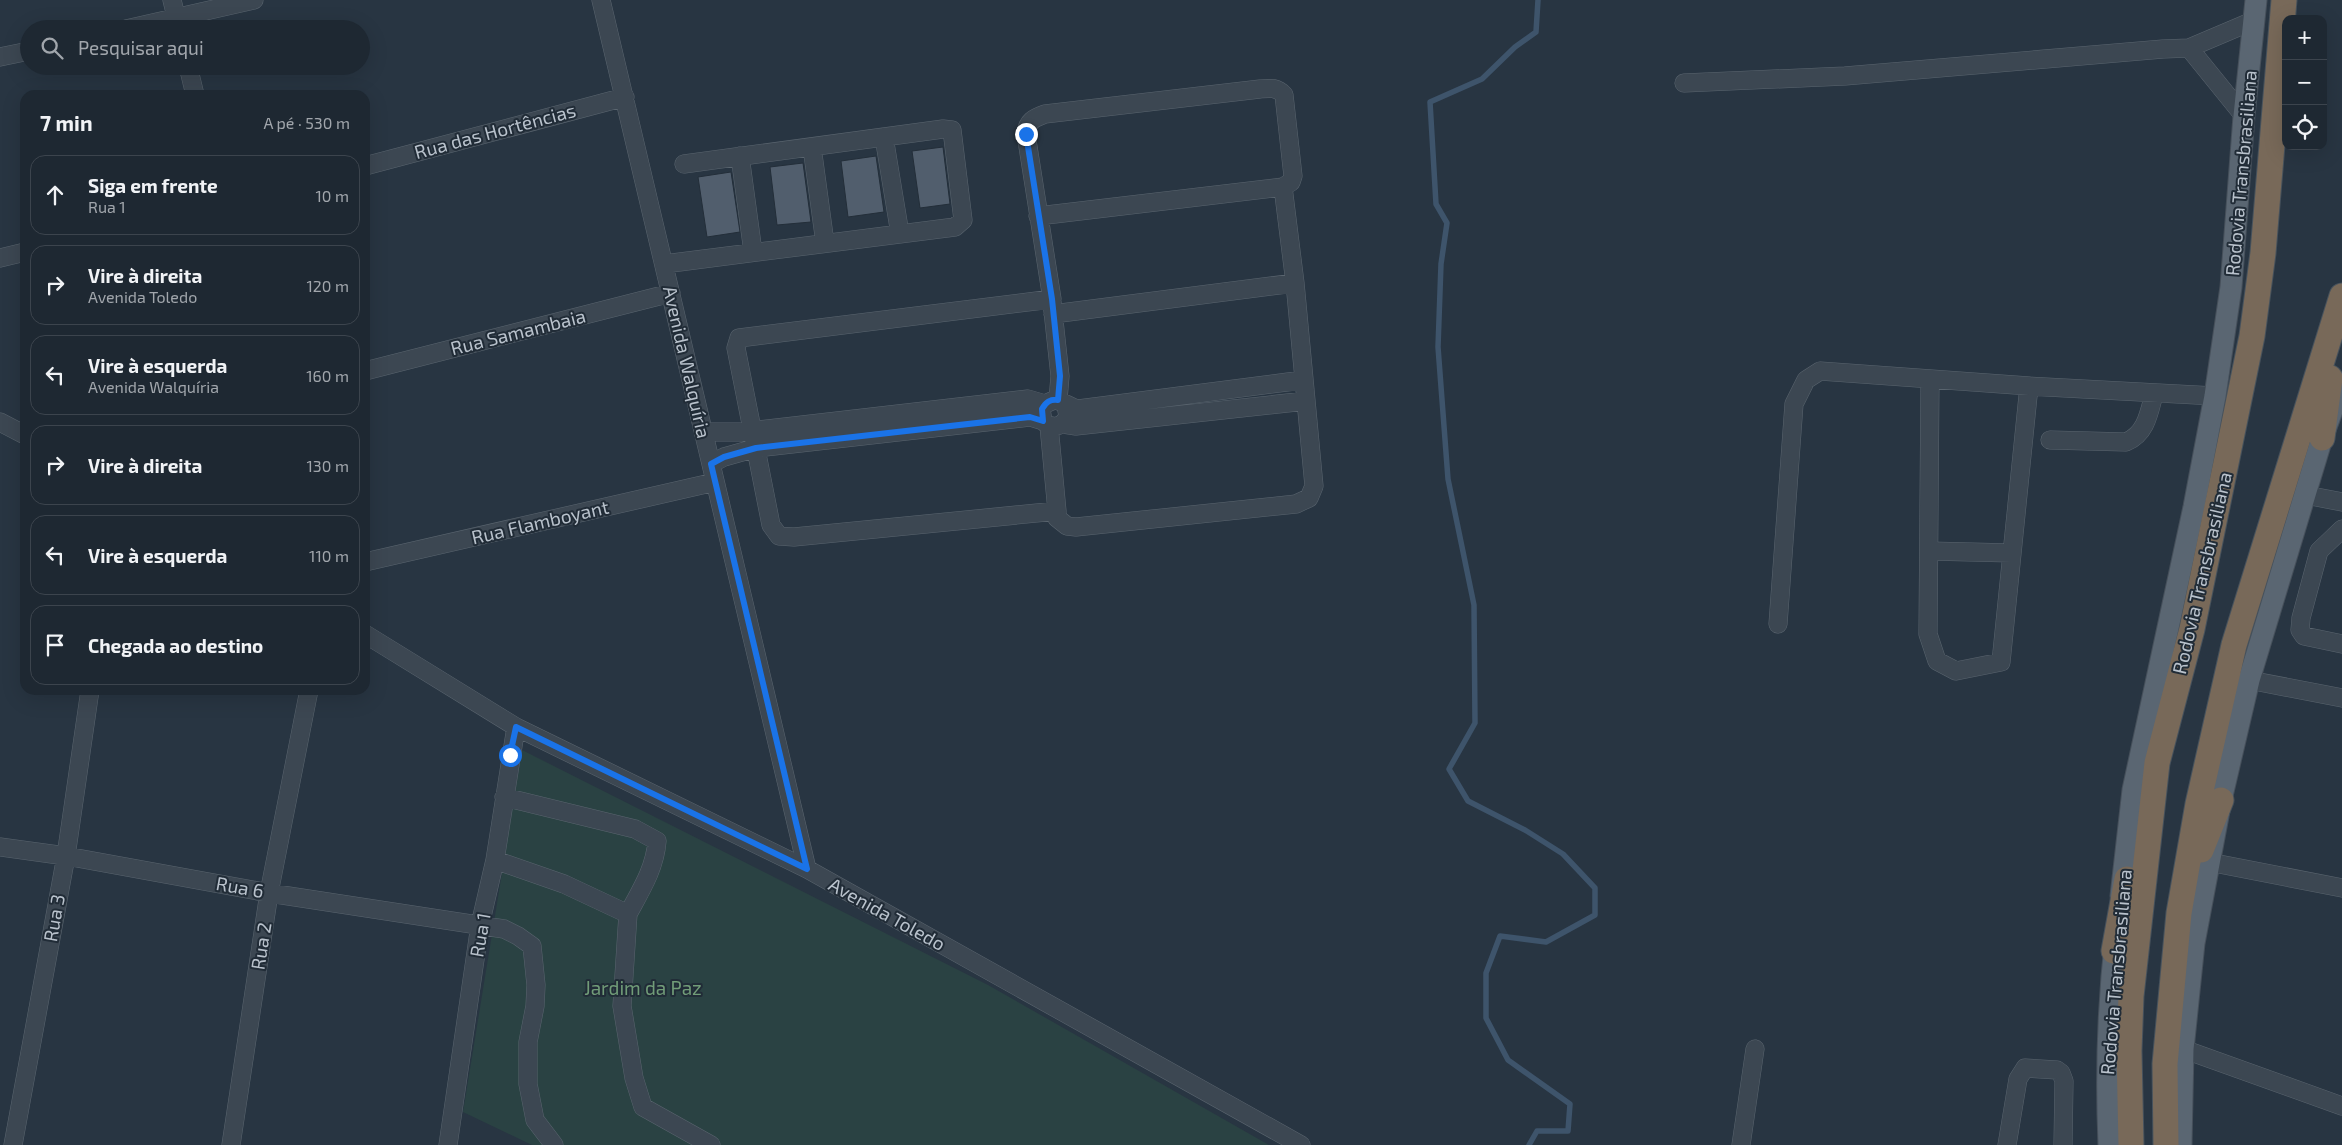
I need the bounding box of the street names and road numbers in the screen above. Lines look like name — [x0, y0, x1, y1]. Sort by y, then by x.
street label: Rodovia Transbrasiliana — [2220, 69, 2261, 277]
street label: Rua das Hortências — [412, 98, 578, 163]
street label: Avenida Walquíria — [659, 283, 716, 440]
street label: Rua Samambaia — [448, 304, 588, 359]
street label: Rodovia Transbrasiliana — [2167, 470, 2236, 676]
street label: Rua Flamboyant — [469, 495, 611, 549]
street label: Rodovia Transbrasiliana — [2095, 868, 2136, 1076]
street label: Rua 6 — [214, 871, 266, 902]
street label: Avenida Toledo — [825, 872, 950, 955]
street label: Rua 3 — [38, 892, 69, 943]
street label: Rua 1 — [464, 911, 495, 959]
street label: Rua 2 — [245, 920, 276, 971]

